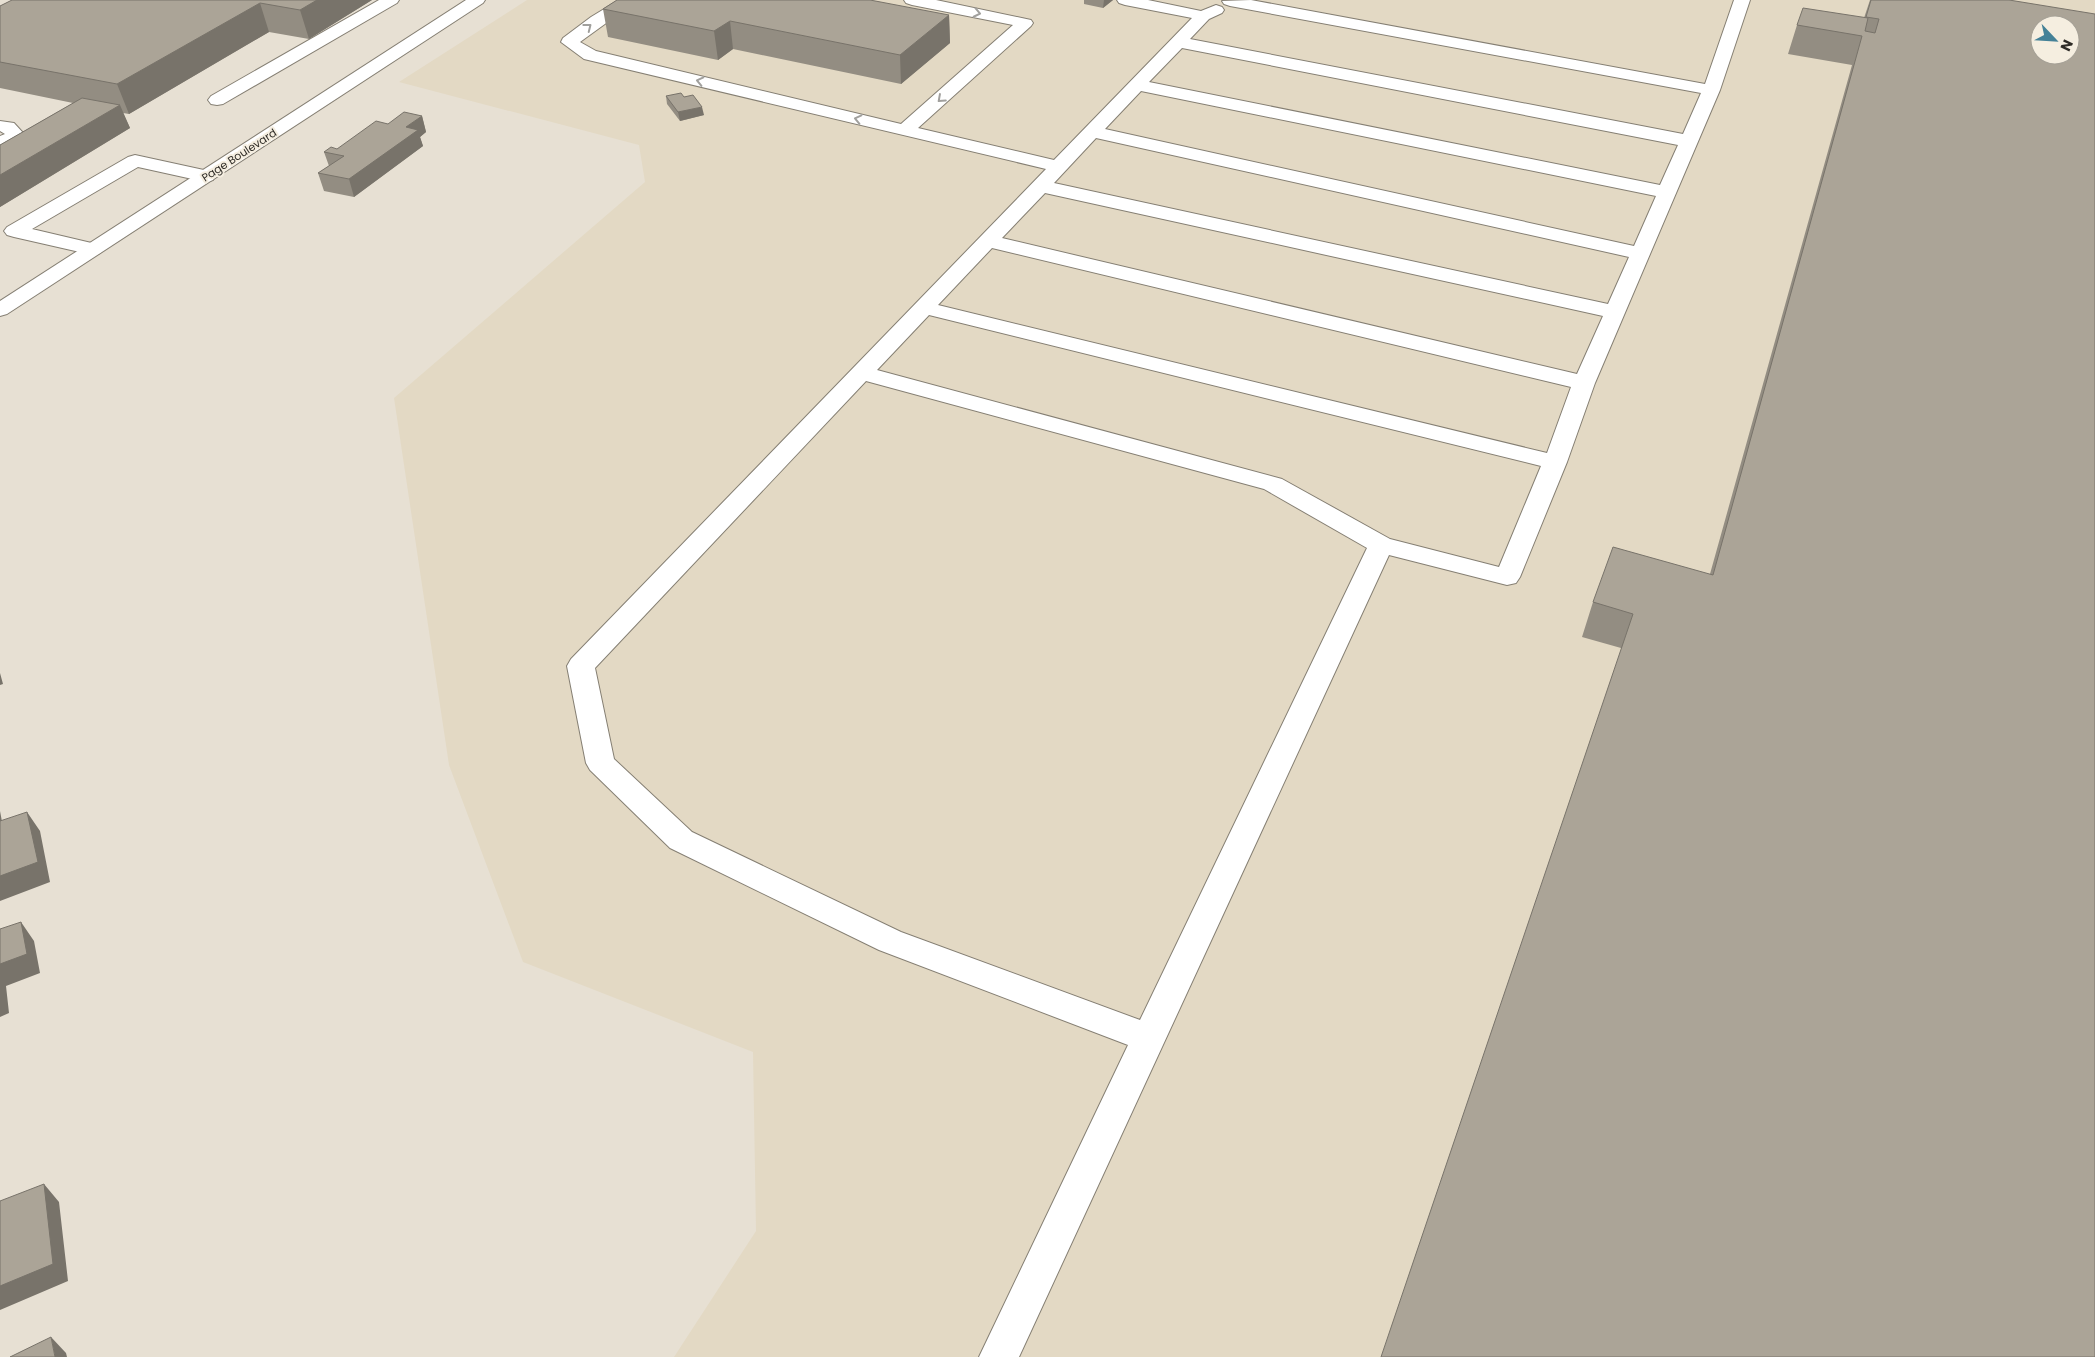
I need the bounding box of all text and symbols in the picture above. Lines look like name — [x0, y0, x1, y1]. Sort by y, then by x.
one-way arrow — [972, 8, 981, 18]
north arrow — [2030, 15, 2080, 65]
one-way arrow — [582, 24, 591, 32]
text: N — [2055, 36, 2078, 54]
one-way arrow — [696, 77, 704, 87]
one-way arrow — [937, 93, 946, 102]
one-way arrow — [853, 114, 862, 125]
street label: Page Boulevard — [198, 125, 280, 185]

